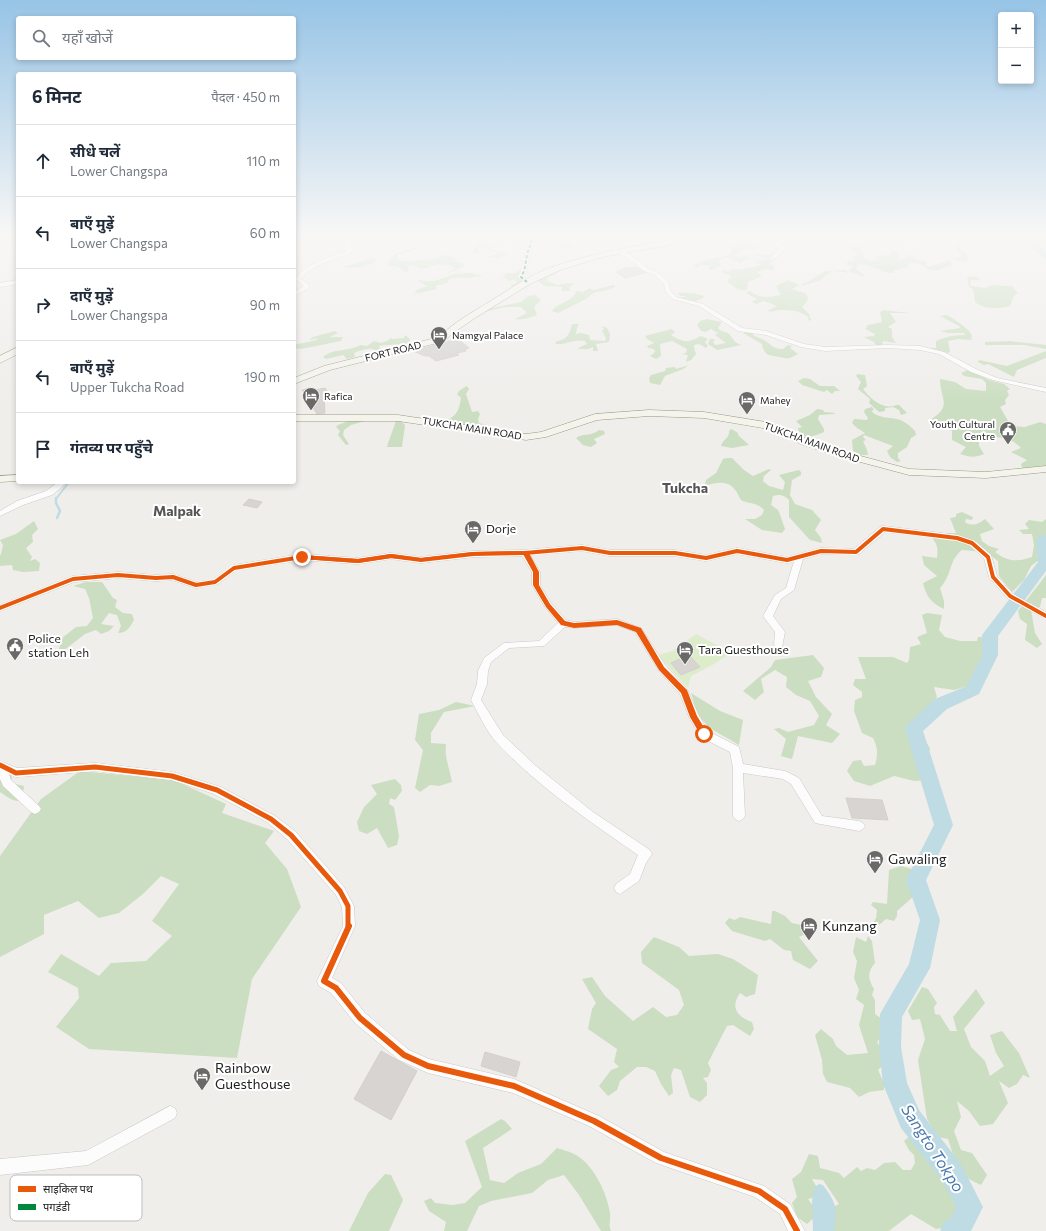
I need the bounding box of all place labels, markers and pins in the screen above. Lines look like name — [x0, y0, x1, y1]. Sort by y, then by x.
hotel icon: Namgyal Palace — [429, 325, 449, 350]
place label: Namgyal Palace — [452, 329, 523, 341]
hotel icon: Rafica — [301, 386, 321, 411]
place label: Rafica — [324, 390, 353, 402]
hotel icon: Mahey — [737, 390, 757, 415]
place label: Mahey — [760, 394, 791, 406]
place label: Youth Cultural Centre — [930, 418, 995, 442]
public building icon: Youth Cultural Centre — [998, 420, 1018, 445]
hotel icon: Dorje — [463, 519, 483, 544]
place label: Dorje — [486, 521, 516, 535]
place label: Police station Leh — [28, 631, 89, 659]
public building icon: Police station Leh — [5, 636, 25, 661]
hotel icon: Tara Guesthouse — [675, 640, 695, 665]
place label: Tara Guesthouse — [698, 642, 789, 656]
hotel icon: Gawaling — [865, 849, 885, 874]
place label: Gawaling — [888, 850, 947, 867]
hotel icon: Kunzang — [799, 916, 819, 941]
place label: Kunzang — [822, 917, 877, 934]
place label: Rainbow Guesthouse — [215, 1059, 291, 1092]
hotel icon: Rainbow Guesthouse — [192, 1066, 212, 1091]

